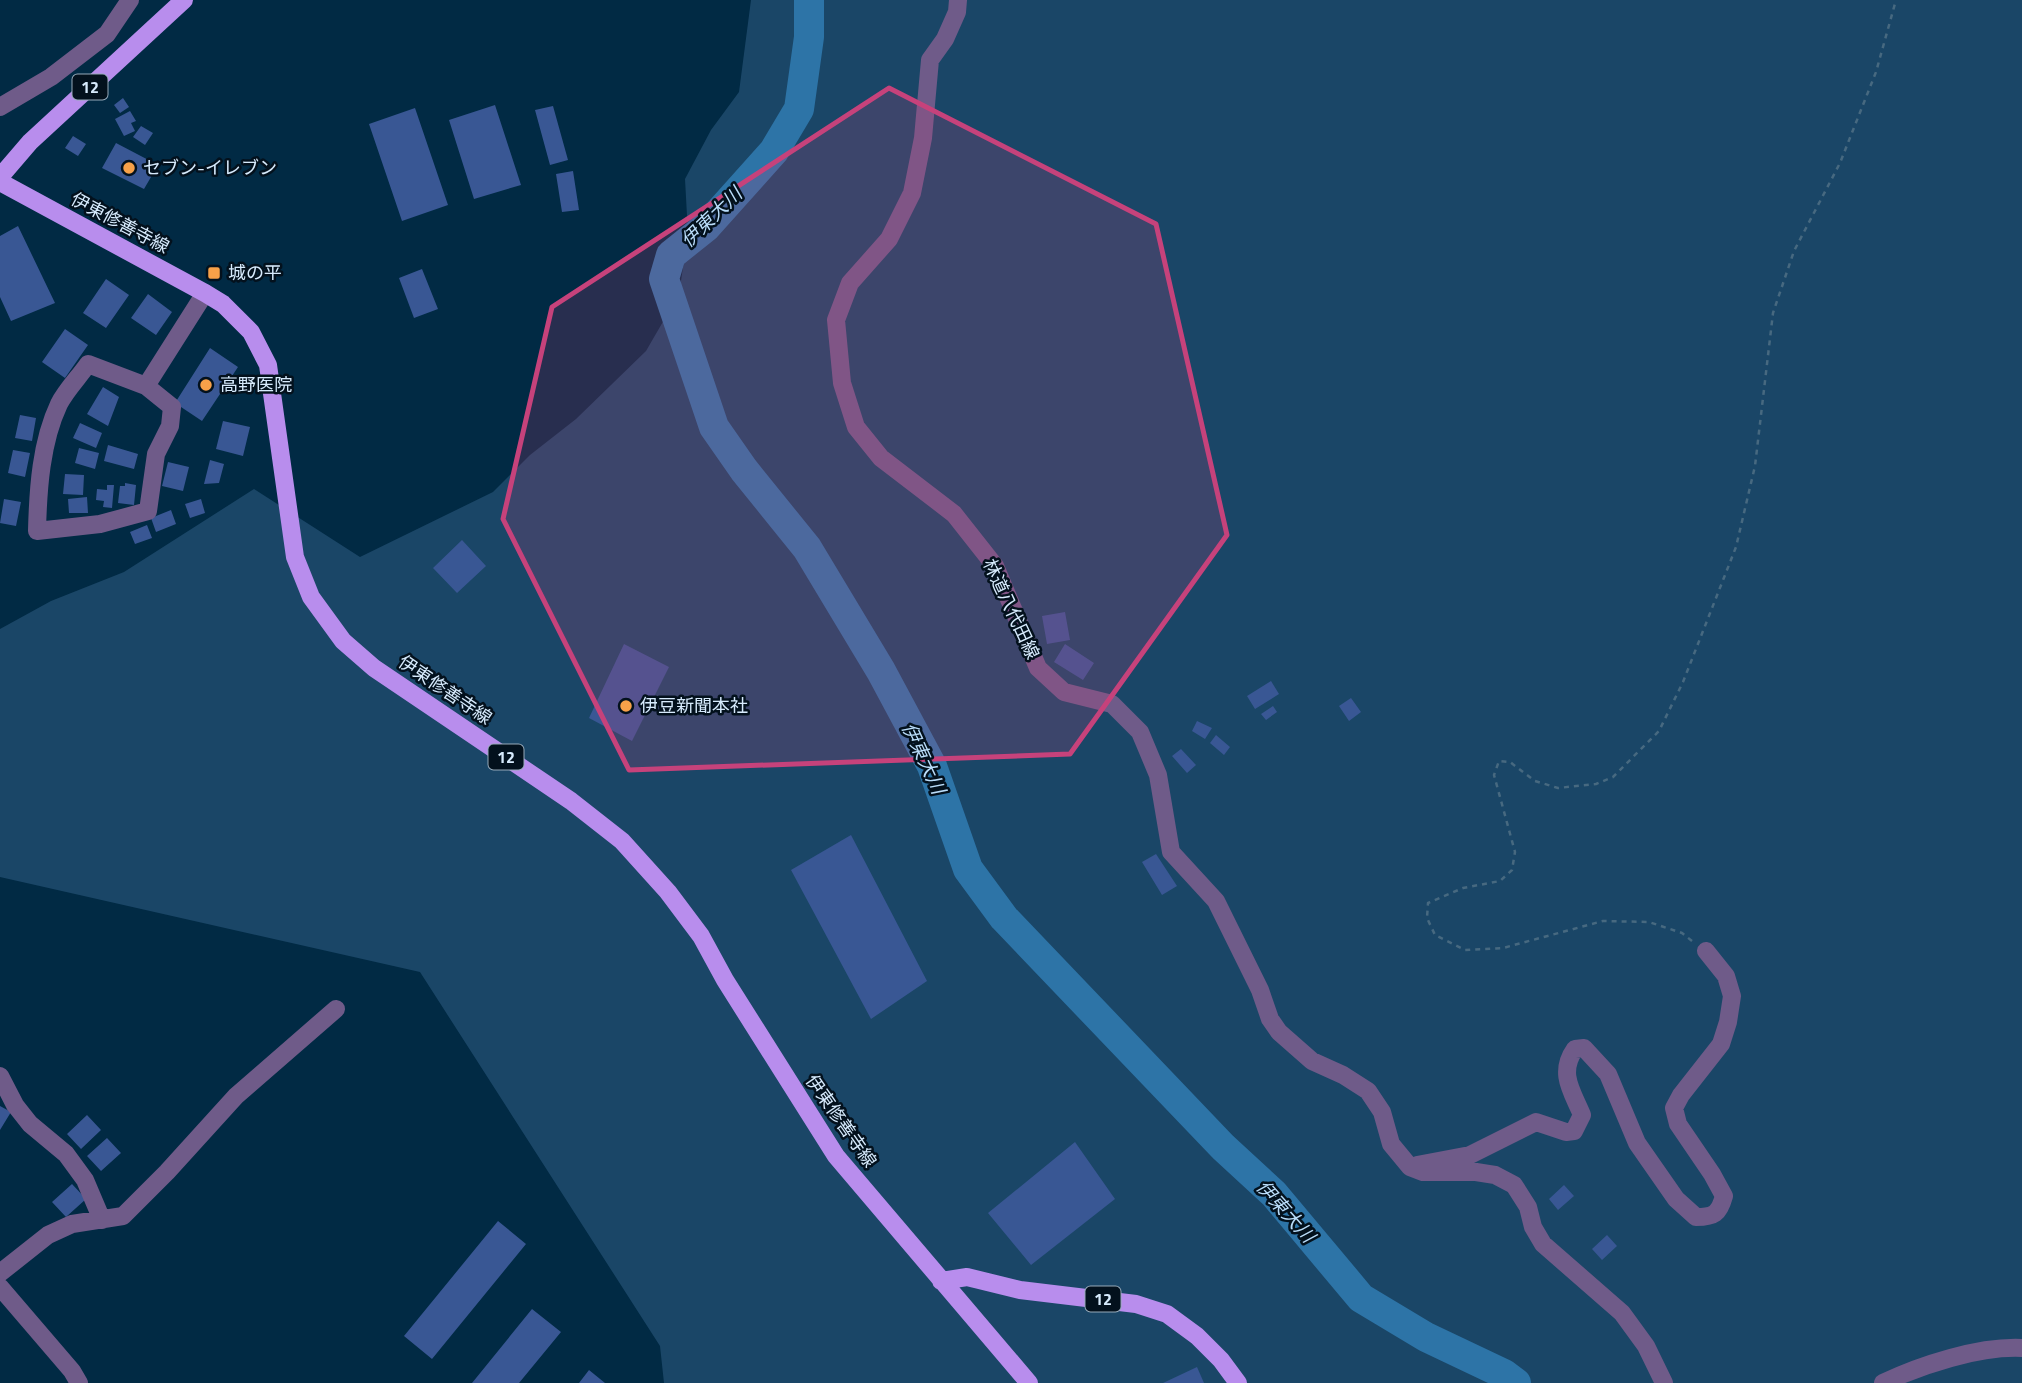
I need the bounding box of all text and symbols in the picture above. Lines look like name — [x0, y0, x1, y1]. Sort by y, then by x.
road number: 12 — [72, 74, 108, 100]
place label: セブン-イレブン — [143, 154, 277, 181]
marker: セブン-イレブン — [121, 160, 137, 176]
water label: 伊東大川 — [673, 178, 749, 253]
street label: 伊東修善寺線 — [66, 185, 174, 260]
place label: 城の平 — [228, 259, 282, 286]
marker: 城の平 — [206, 265, 222, 281]
place label: 高野医院 — [220, 371, 292, 398]
marker: 高野医院 — [198, 377, 214, 393]
street label: 林道八代田線 — [976, 554, 1047, 663]
street label: 伊東修善寺線 — [393, 648, 498, 731]
place label: 伊豆新聞本社 — [640, 692, 748, 719]
marker: 伊豆新聞本社 — [618, 698, 634, 714]
water label: 伊東大川 — [895, 717, 954, 800]
road number: 12 — [489, 744, 524, 770]
street label: 伊東修善寺線 — [799, 1069, 883, 1173]
water label: 伊東大川 — [1250, 1173, 1324, 1250]
road number: 12 — [1086, 1287, 1120, 1312]

